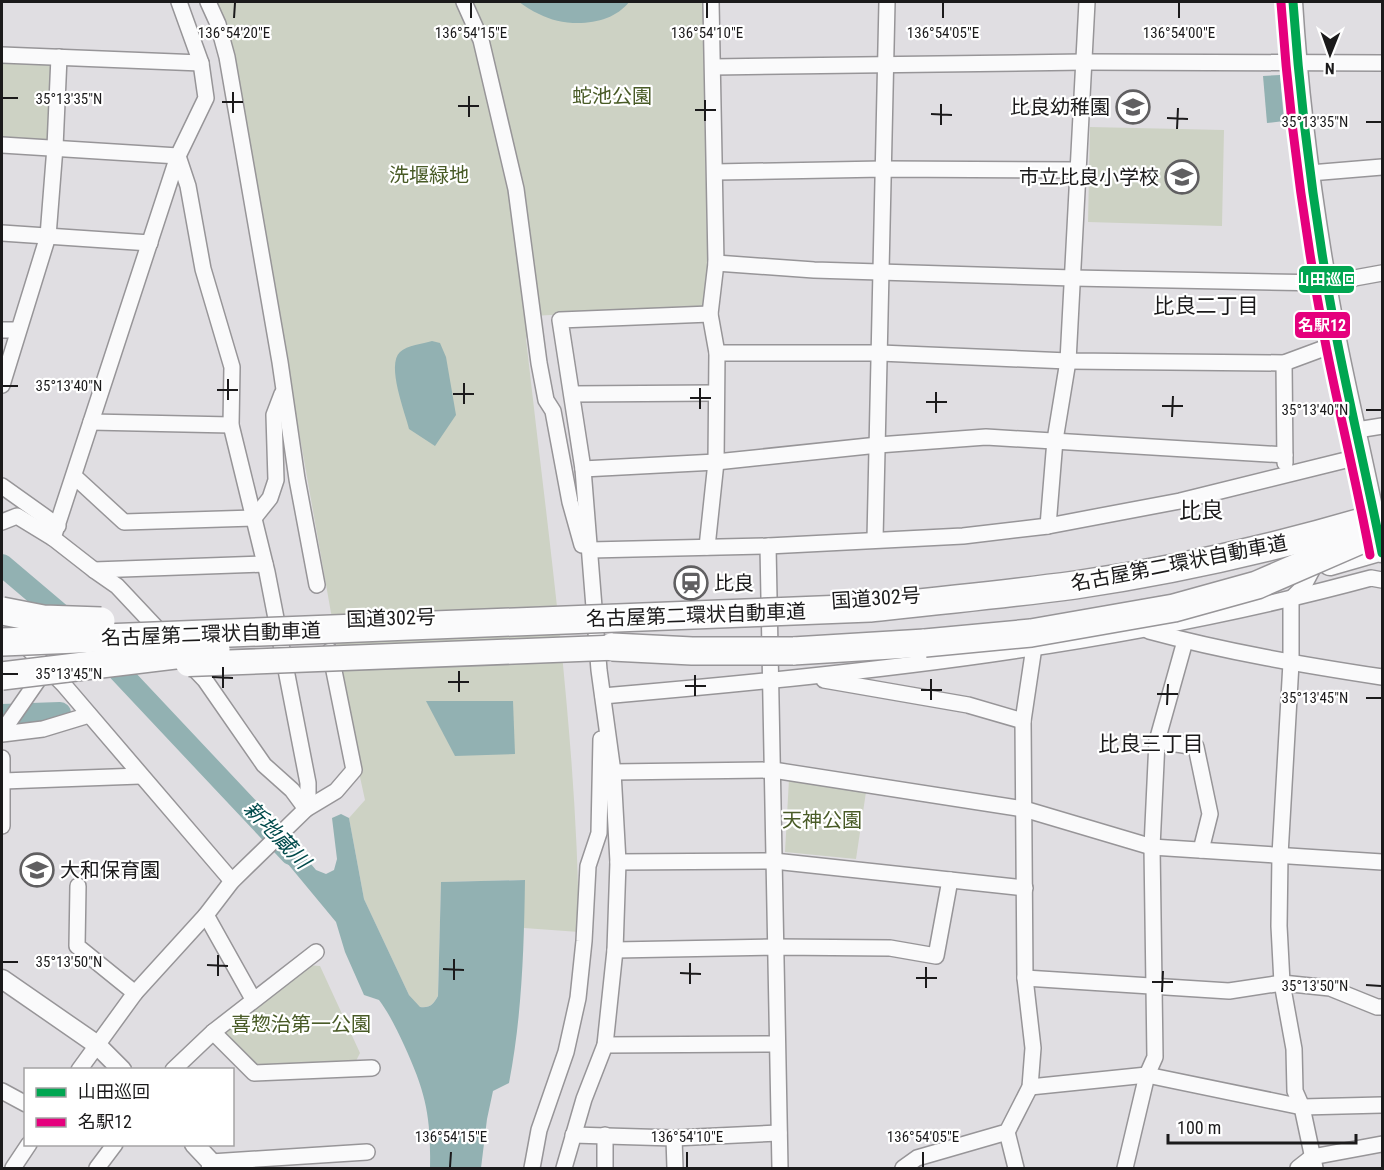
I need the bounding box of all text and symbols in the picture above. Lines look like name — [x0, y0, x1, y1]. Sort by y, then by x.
text: 136°54'20"E — [198, 24, 270, 42]
text: 136°54'15"E — [435, 24, 507, 42]
text: 136°54'10"E — [671, 24, 743, 42]
text: 136°54'05"E — [907, 24, 979, 42]
text: 136°54'00"E — [1143, 24, 1215, 42]
north arrow — [1300, 24, 1360, 84]
text: N — [1325, 59, 1335, 78]
park label: 蛇池公園 — [572, 84, 652, 108]
school or university icon: 比良幼稚園 — [1115, 89, 1151, 125]
text: 35°13'35"N — [36, 90, 102, 108]
place label: 比良幼稚園 — [1010, 95, 1110, 119]
text: 35°13'35"N — [1282, 113, 1348, 131]
school or university icon: 市立比良小学校 — [1164, 159, 1200, 195]
park label: 洗堰緑地 — [389, 163, 469, 187]
place label: 市立比良小学校 — [1019, 165, 1159, 189]
line badge: 山田巡回 — [1298, 265, 1355, 294]
text: 山田巡回 — [1294, 270, 1358, 289]
district label: 比良二丁目 — [1154, 294, 1259, 318]
line badge: 名駅12 — [1294, 311, 1351, 339]
text: 名駅12 — [1298, 316, 1346, 335]
text: 35°13'40"N — [36, 377, 102, 395]
text: 35°13'40"N — [1282, 401, 1348, 419]
district label: 比良 — [1179, 498, 1223, 523]
street label: 名古屋第二環状自動車道 — [1069, 530, 1289, 596]
station icon: 比良 — [673, 565, 709, 601]
place label: 比良 — [714, 571, 754, 595]
street label: 国道302号 — [830, 583, 922, 613]
street label: 名古屋第二環状自動車道 — [586, 599, 806, 631]
street label: 国道302号 — [346, 604, 436, 632]
street label: 名古屋第二環状自動車道 — [101, 618, 321, 650]
text: 35°13'45"N — [36, 665, 102, 683]
text: 35°13'45"N — [1282, 689, 1348, 707]
district label: 比良三丁目 — [1099, 732, 1204, 756]
water label: 新地蔵川 — [239, 796, 316, 875]
park label: 天神公園 — [782, 808, 862, 832]
school or university icon: 大和保育園 — [19, 852, 55, 888]
place label: 大和保育園 — [60, 858, 160, 882]
text: 35°13'50"N — [36, 953, 102, 971]
text: 35°13'50"N — [1282, 977, 1348, 995]
park label: 喜惣治第一公園 — [231, 1012, 371, 1036]
legend — [24, 1068, 234, 1146]
text: 山田巡回 — [78, 1081, 150, 1102]
scale bar — [1168, 1107, 1356, 1145]
text: 名駅12 — [78, 1111, 132, 1132]
text: 100 m — [1177, 1117, 1221, 1138]
text: 136°54'15"E — [415, 1128, 487, 1146]
text: 136°54'10"E — [651, 1128, 723, 1146]
text: 136°54'05"E — [887, 1128, 959, 1146]

